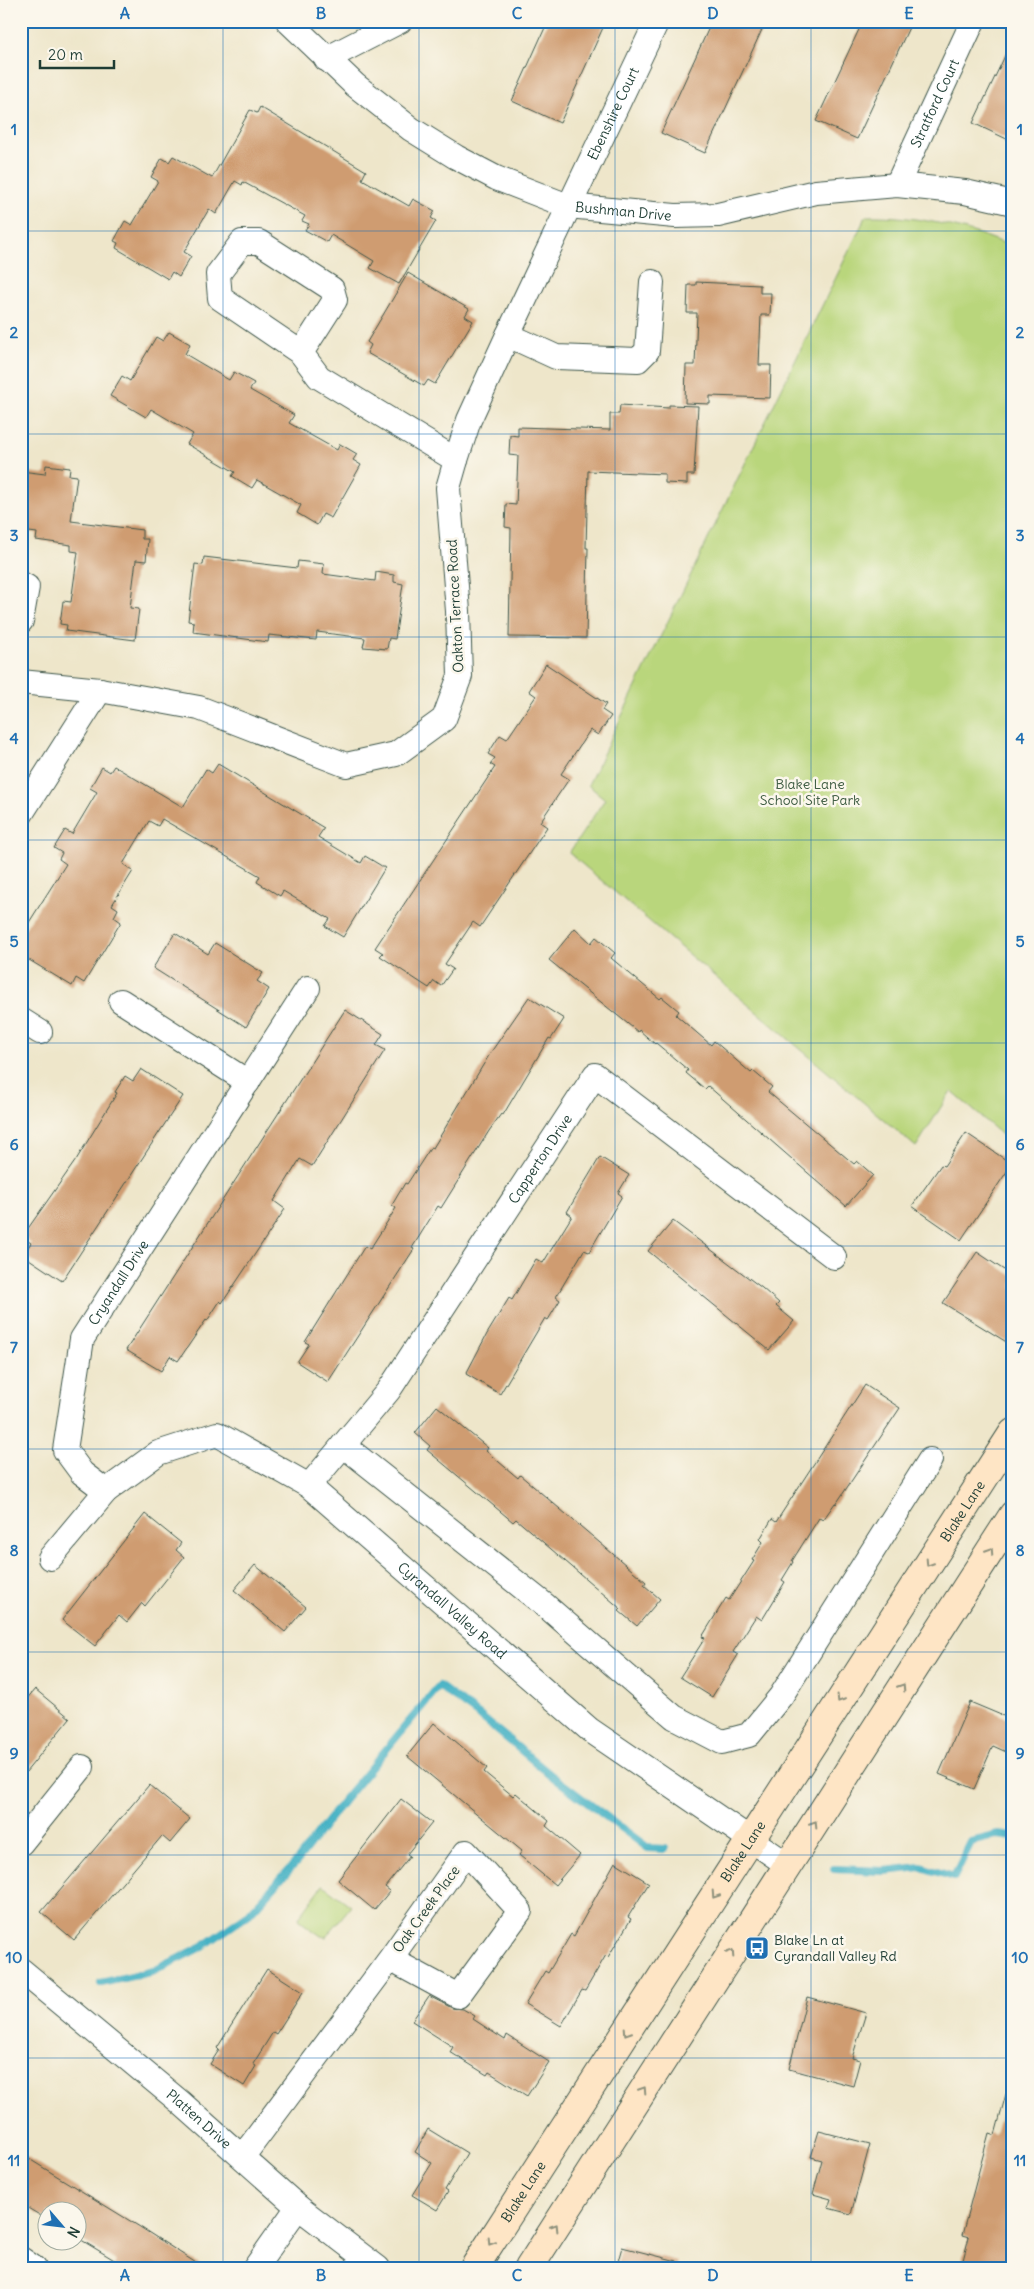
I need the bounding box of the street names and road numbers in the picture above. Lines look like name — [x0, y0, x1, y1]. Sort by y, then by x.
street label: Stratford Court — [907, 56, 963, 150]
street label: Ebenshire Court — [583, 64, 643, 163]
street label: Bushman Drive — [574, 198, 672, 225]
street label: Oakton Terrace Road — [443, 539, 467, 673]
street label: Capperton Drive — [504, 1111, 576, 1207]
street label: Cryandall Drive — [84, 1237, 152, 1329]
street label: Blake Lane — [936, 1477, 989, 1545]
street label: Cyrandall Valley Road — [394, 1558, 510, 1663]
street label: Blake Lane — [717, 1817, 769, 1885]
street label: Oak Creek Place — [388, 1862, 464, 1956]
street label: Platten Drive — [163, 2085, 235, 2152]
street label: Blake Lane — [497, 2158, 550, 2226]

